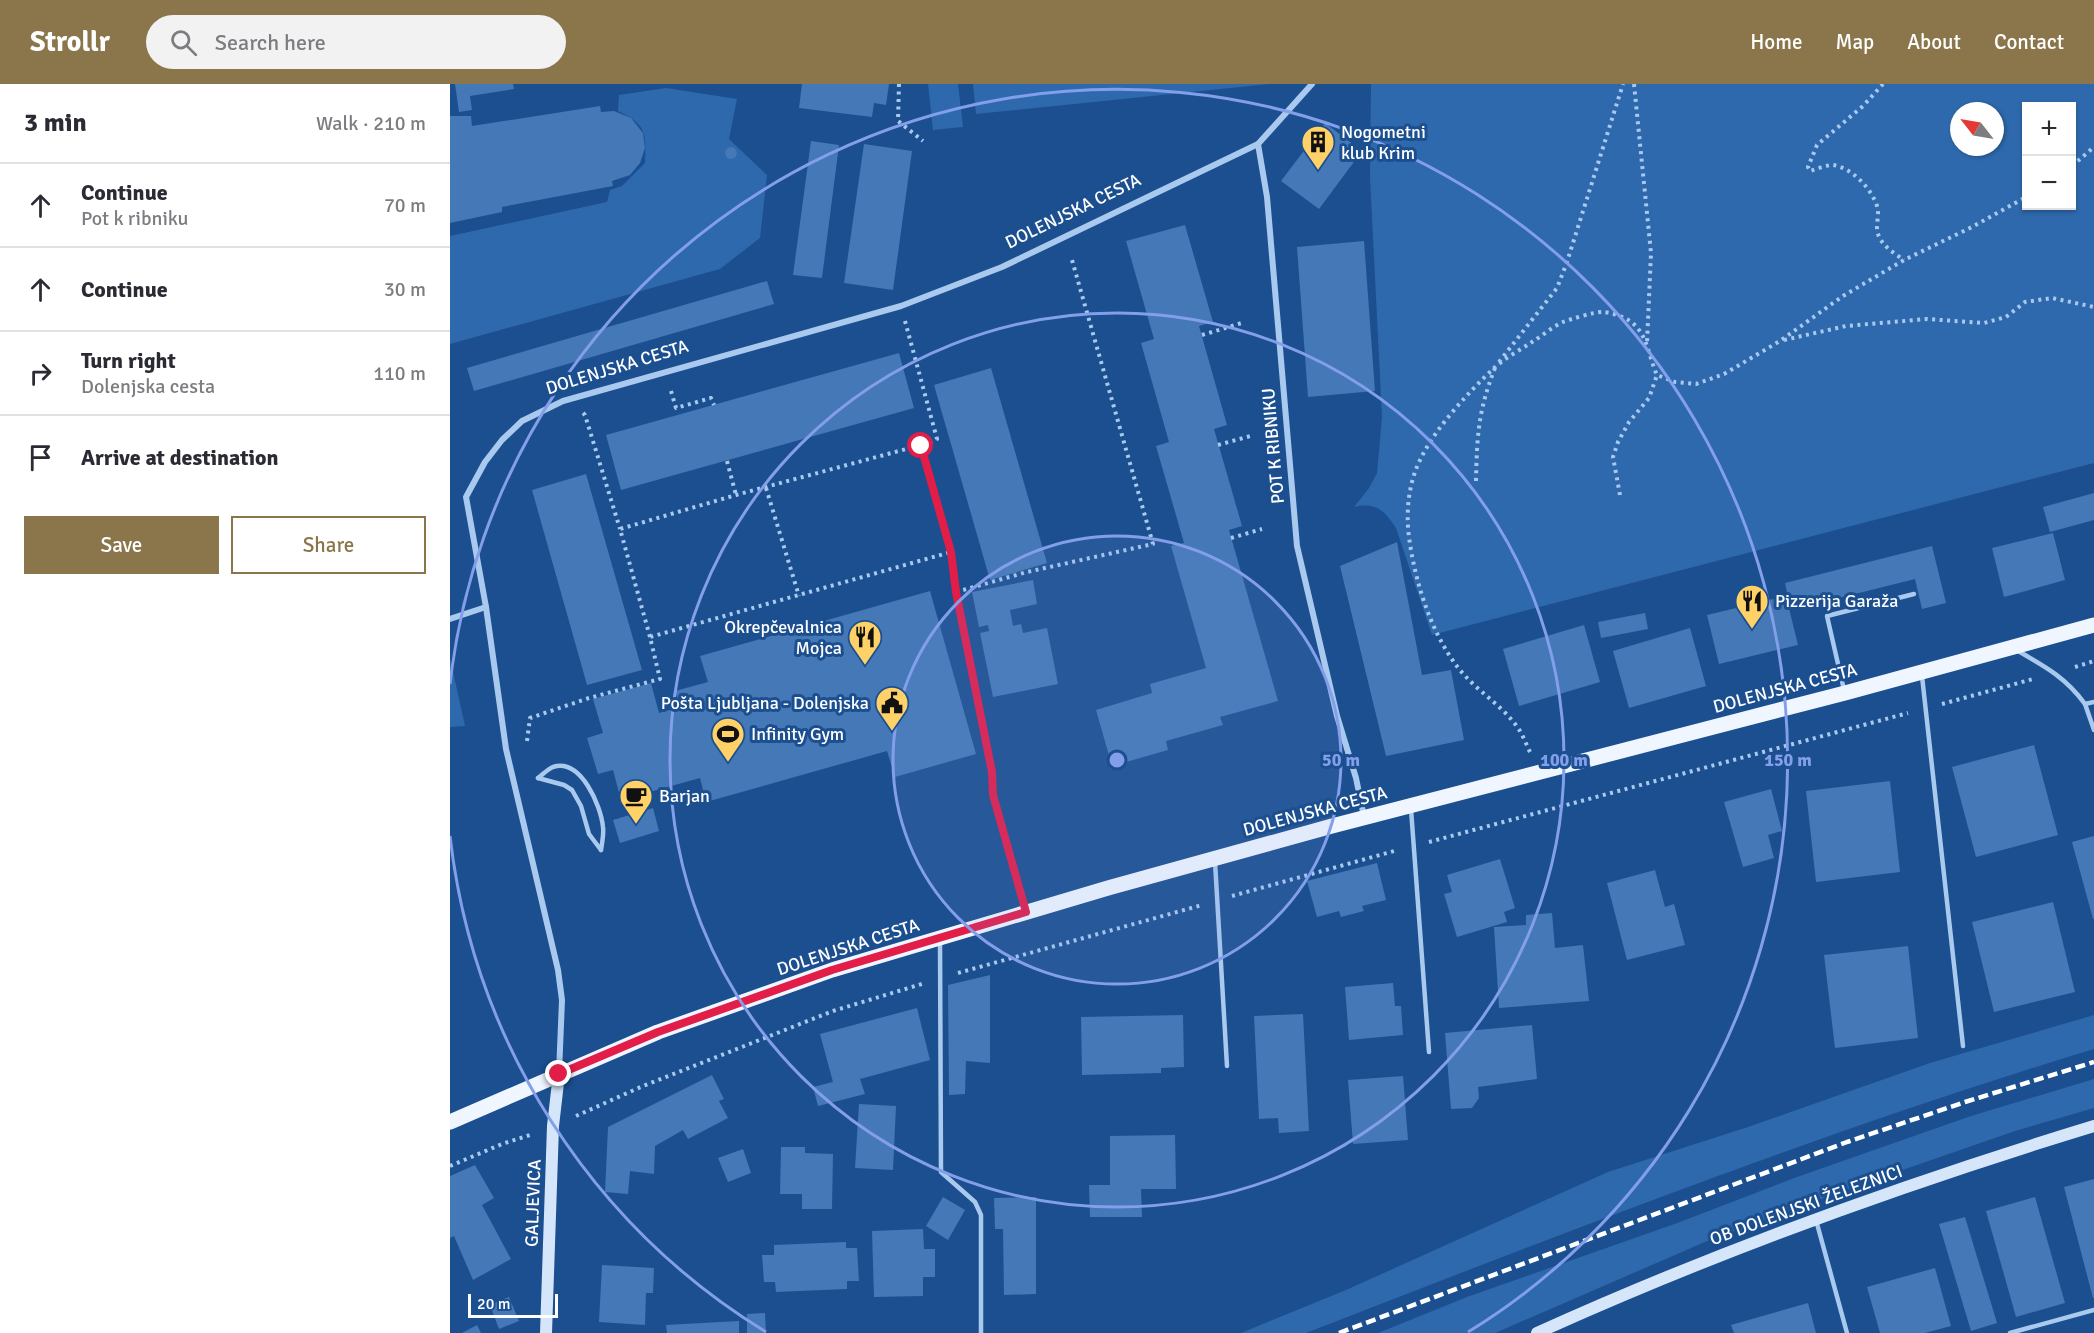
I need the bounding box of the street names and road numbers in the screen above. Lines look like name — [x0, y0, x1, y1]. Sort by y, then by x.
street label: DOLENJSKA CESTA — [1002, 169, 1144, 253]
street label: DOLENJSKA CESTA — [543, 335, 691, 399]
street label: POT K RIBNIKU — [1257, 387, 1289, 505]
street label: DOLENJSKA CESTA — [1711, 658, 1859, 718]
street label: DOLENJSKA CESTA — [1241, 781, 1389, 841]
street label: DOLENJSKA CESTA — [774, 914, 922, 980]
street label: GALJEVICA — [520, 1159, 546, 1247]
street label: OB DOLENJSKI ŽELEZNICI — [1707, 1160, 1905, 1250]

